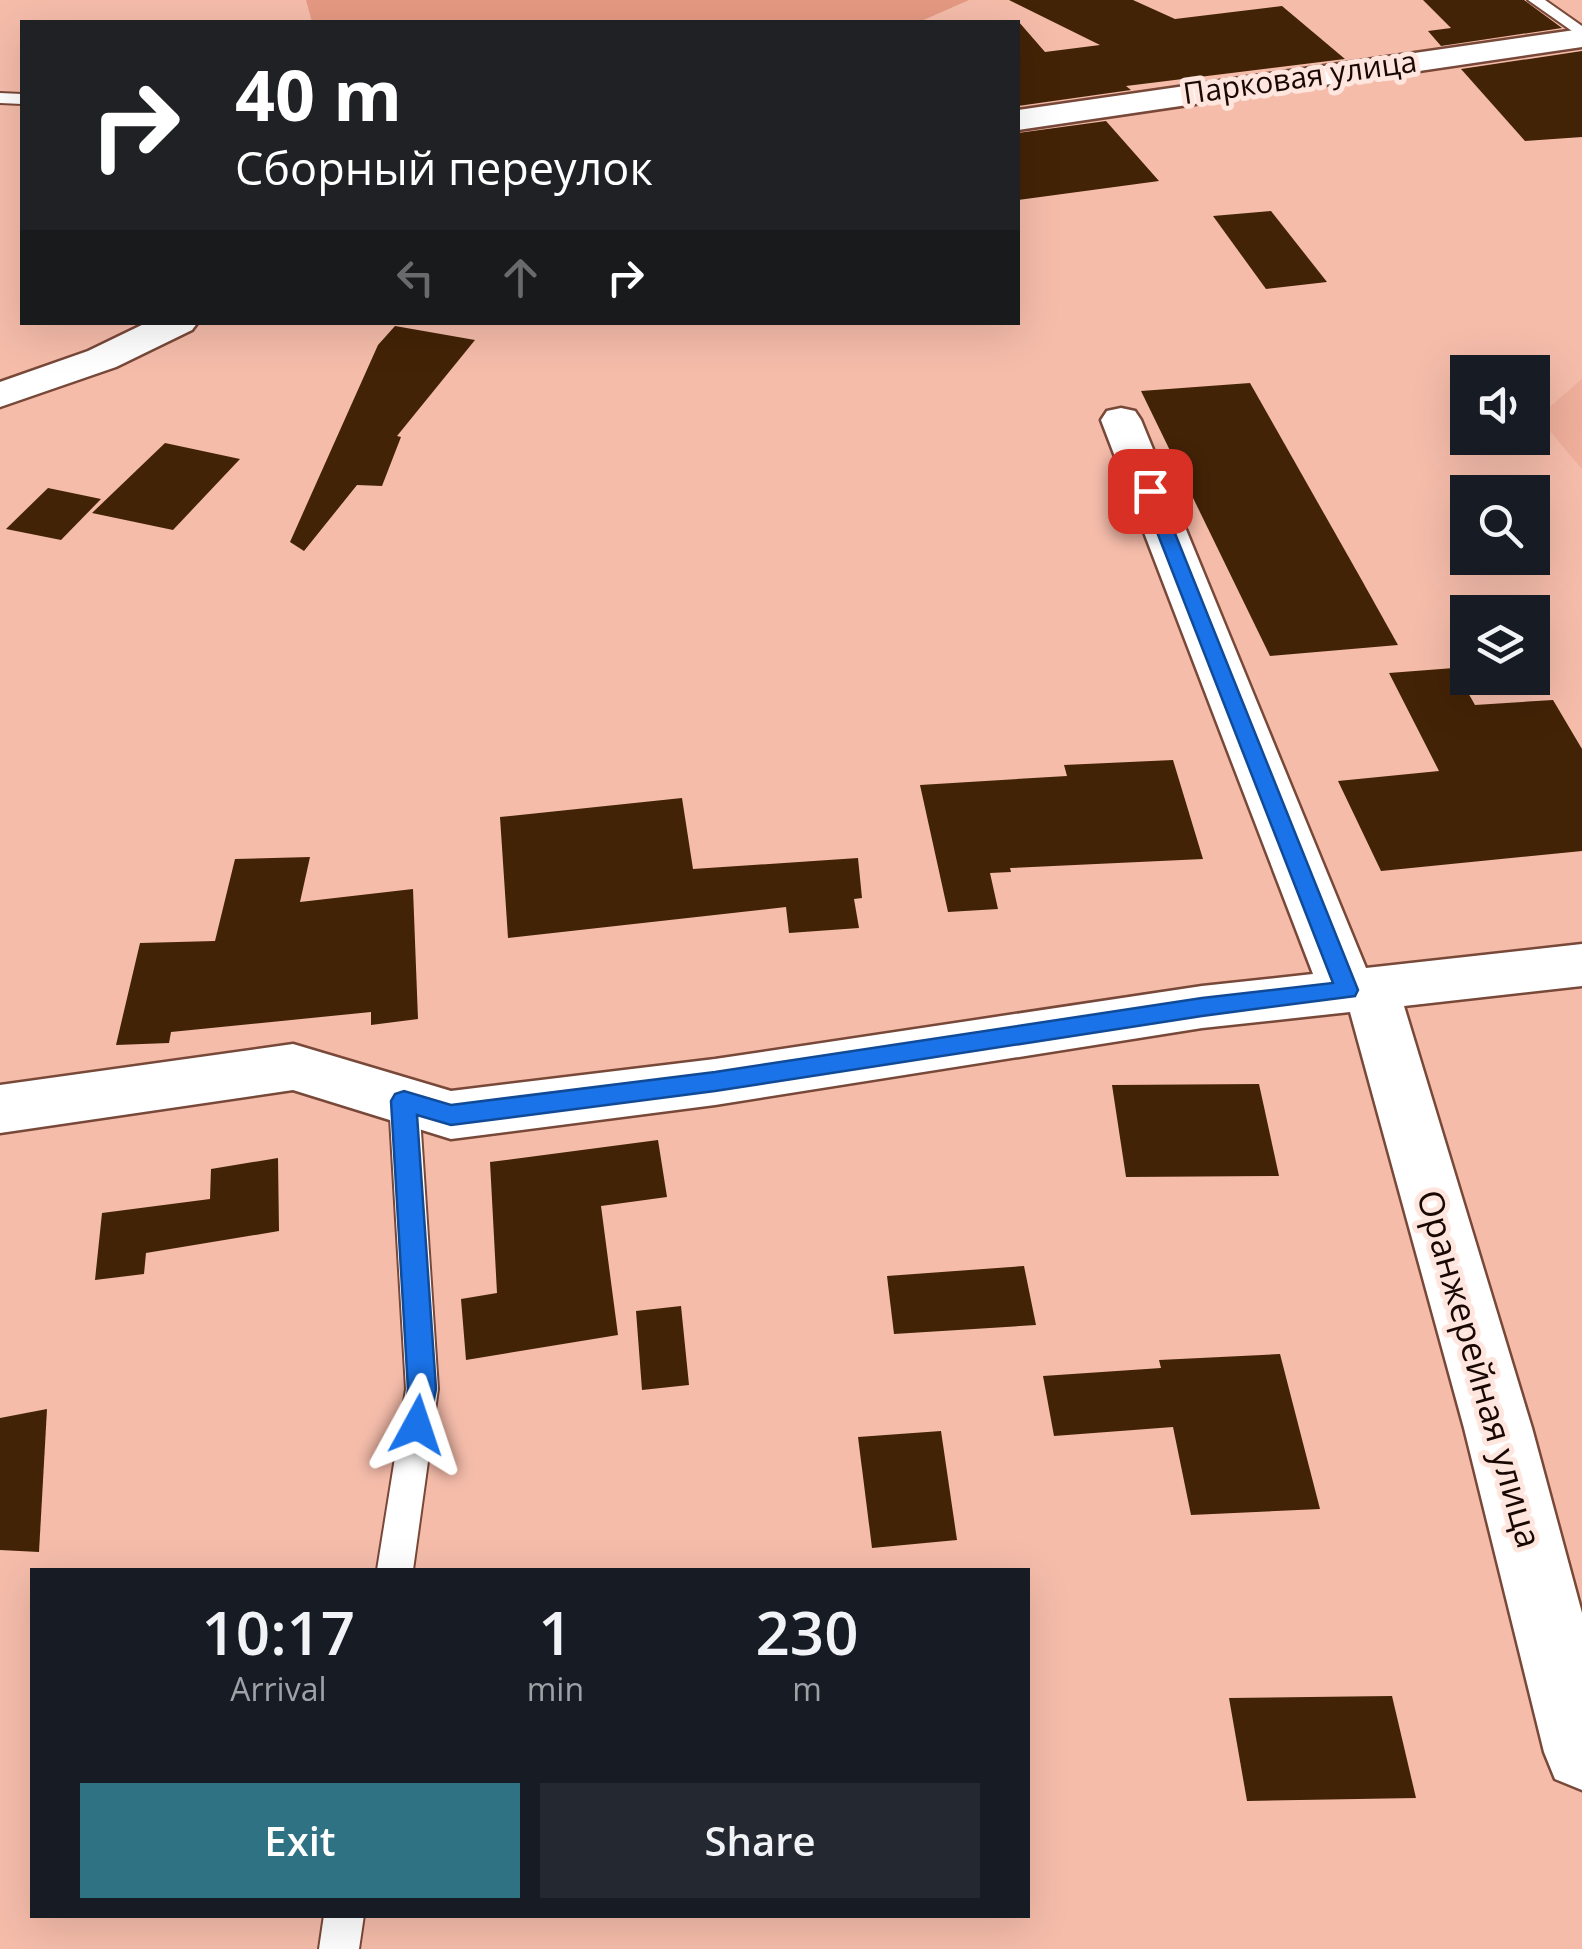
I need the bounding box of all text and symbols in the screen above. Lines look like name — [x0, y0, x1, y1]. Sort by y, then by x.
street label: Парковая улица — [1180, 40, 1419, 113]
text: 40 m — [235, 46, 402, 142]
icon: right — [70, 60, 200, 190]
text: Сборный переулок — [235, 137, 653, 198]
icon: left — [388, 250, 443, 305]
icon: ahead — [493, 250, 548, 305]
icon: right — [598, 250, 653, 305]
map controls — [1450, 355, 1550, 695]
button: sound — [1450, 355, 1550, 455]
pin — [1108, 449, 1193, 534]
icon: arrive — [1123, 464, 1178, 519]
button: search — [1450, 475, 1550, 575]
button: layers — [1450, 595, 1550, 695]
street label: Оранжерейная улица — [1407, 1184, 1554, 1553]
position arrow — [365, 1373, 469, 1477]
text: 10:17 — [202, 1591, 355, 1673]
text: 1 — [538, 1591, 573, 1673]
text: 230 — [756, 1591, 858, 1673]
text: Arrival — [230, 1667, 327, 1710]
text: min — [527, 1667, 584, 1710]
text: m — [792, 1667, 822, 1710]
button: Exit — [80, 1783, 520, 1898]
button: Share — [540, 1783, 980, 1898]

